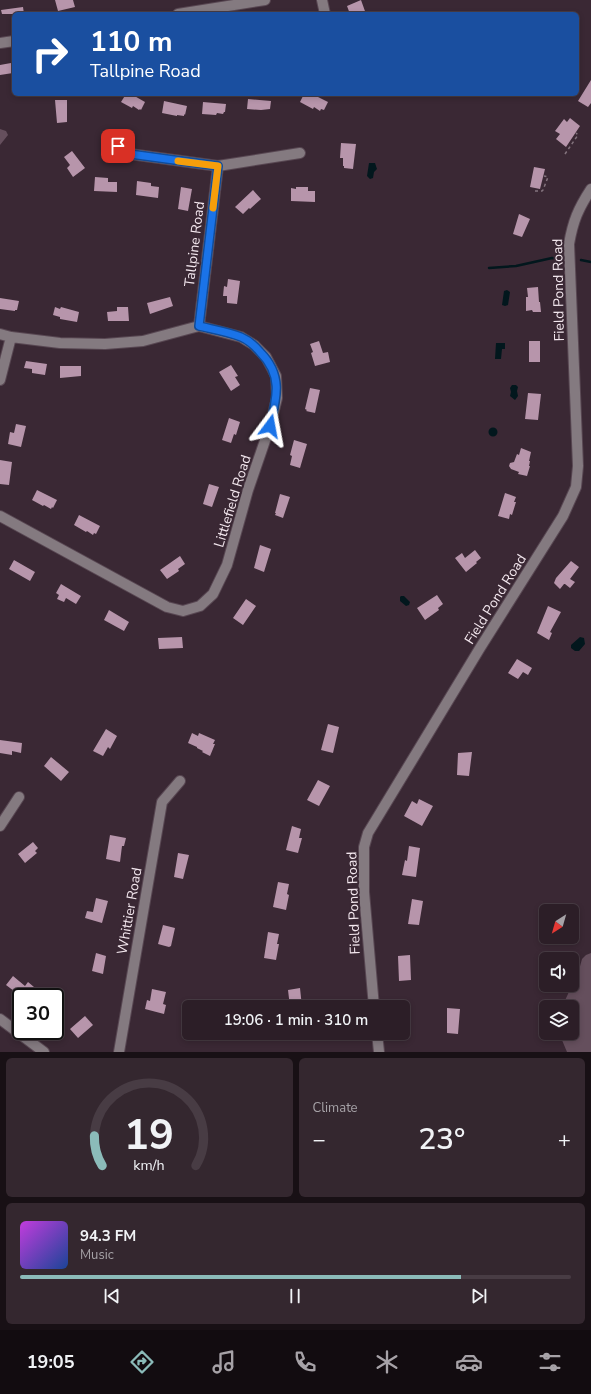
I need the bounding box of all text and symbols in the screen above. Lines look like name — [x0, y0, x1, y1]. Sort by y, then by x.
text: 110 m — [90, 23, 173, 61]
icon: right — [24, 28, 76, 80]
text: Tallpine Road — [90, 59, 201, 83]
pin — [101, 129, 135, 163]
icon: arrive — [107, 135, 129, 157]
street label: Tallpine Road — [180, 200, 209, 288]
street label: Field Pond Road — [548, 238, 569, 342]
position arrow — [249, 405, 291, 447]
street label: Littlefield Road — [209, 453, 256, 550]
street label: Field Pond Road — [460, 551, 531, 648]
street label: Field Pond Road — [342, 851, 365, 955]
street label: Whittier Road — [112, 866, 146, 956]
north arrow — [539, 904, 579, 944]
map controls — [539, 904, 579, 1040]
button: sound — [539, 952, 579, 992]
speed limit sign: 30 — [12, 988, 64, 1040]
button: layers — [539, 1000, 579, 1040]
text: 19:06 · 1 min · 310 m — [224, 1010, 368, 1030]
text: Climate — [313, 1099, 358, 1117]
text: 19 — [124, 1106, 174, 1163]
text: 23° — [418, 1119, 465, 1160]
text: − — [313, 1125, 326, 1155]
text: + — [558, 1125, 571, 1155]
text: km/h — [134, 1155, 165, 1174]
text: 94.3 FM — [80, 1226, 136, 1246]
text: Music — [80, 1246, 114, 1264]
icon: previous — [101, 1285, 123, 1307]
icon: pause — [284, 1285, 306, 1307]
icon: next — [468, 1285, 490, 1307]
icon: directions — [128, 1348, 156, 1376]
icon: music — [210, 1348, 238, 1376]
icon: phone — [291, 1348, 319, 1376]
icon: climate — [373, 1348, 401, 1376]
icon: car — [455, 1348, 483, 1376]
icon: filters — [536, 1348, 564, 1376]
text: 19:05 — [27, 1350, 74, 1374]

